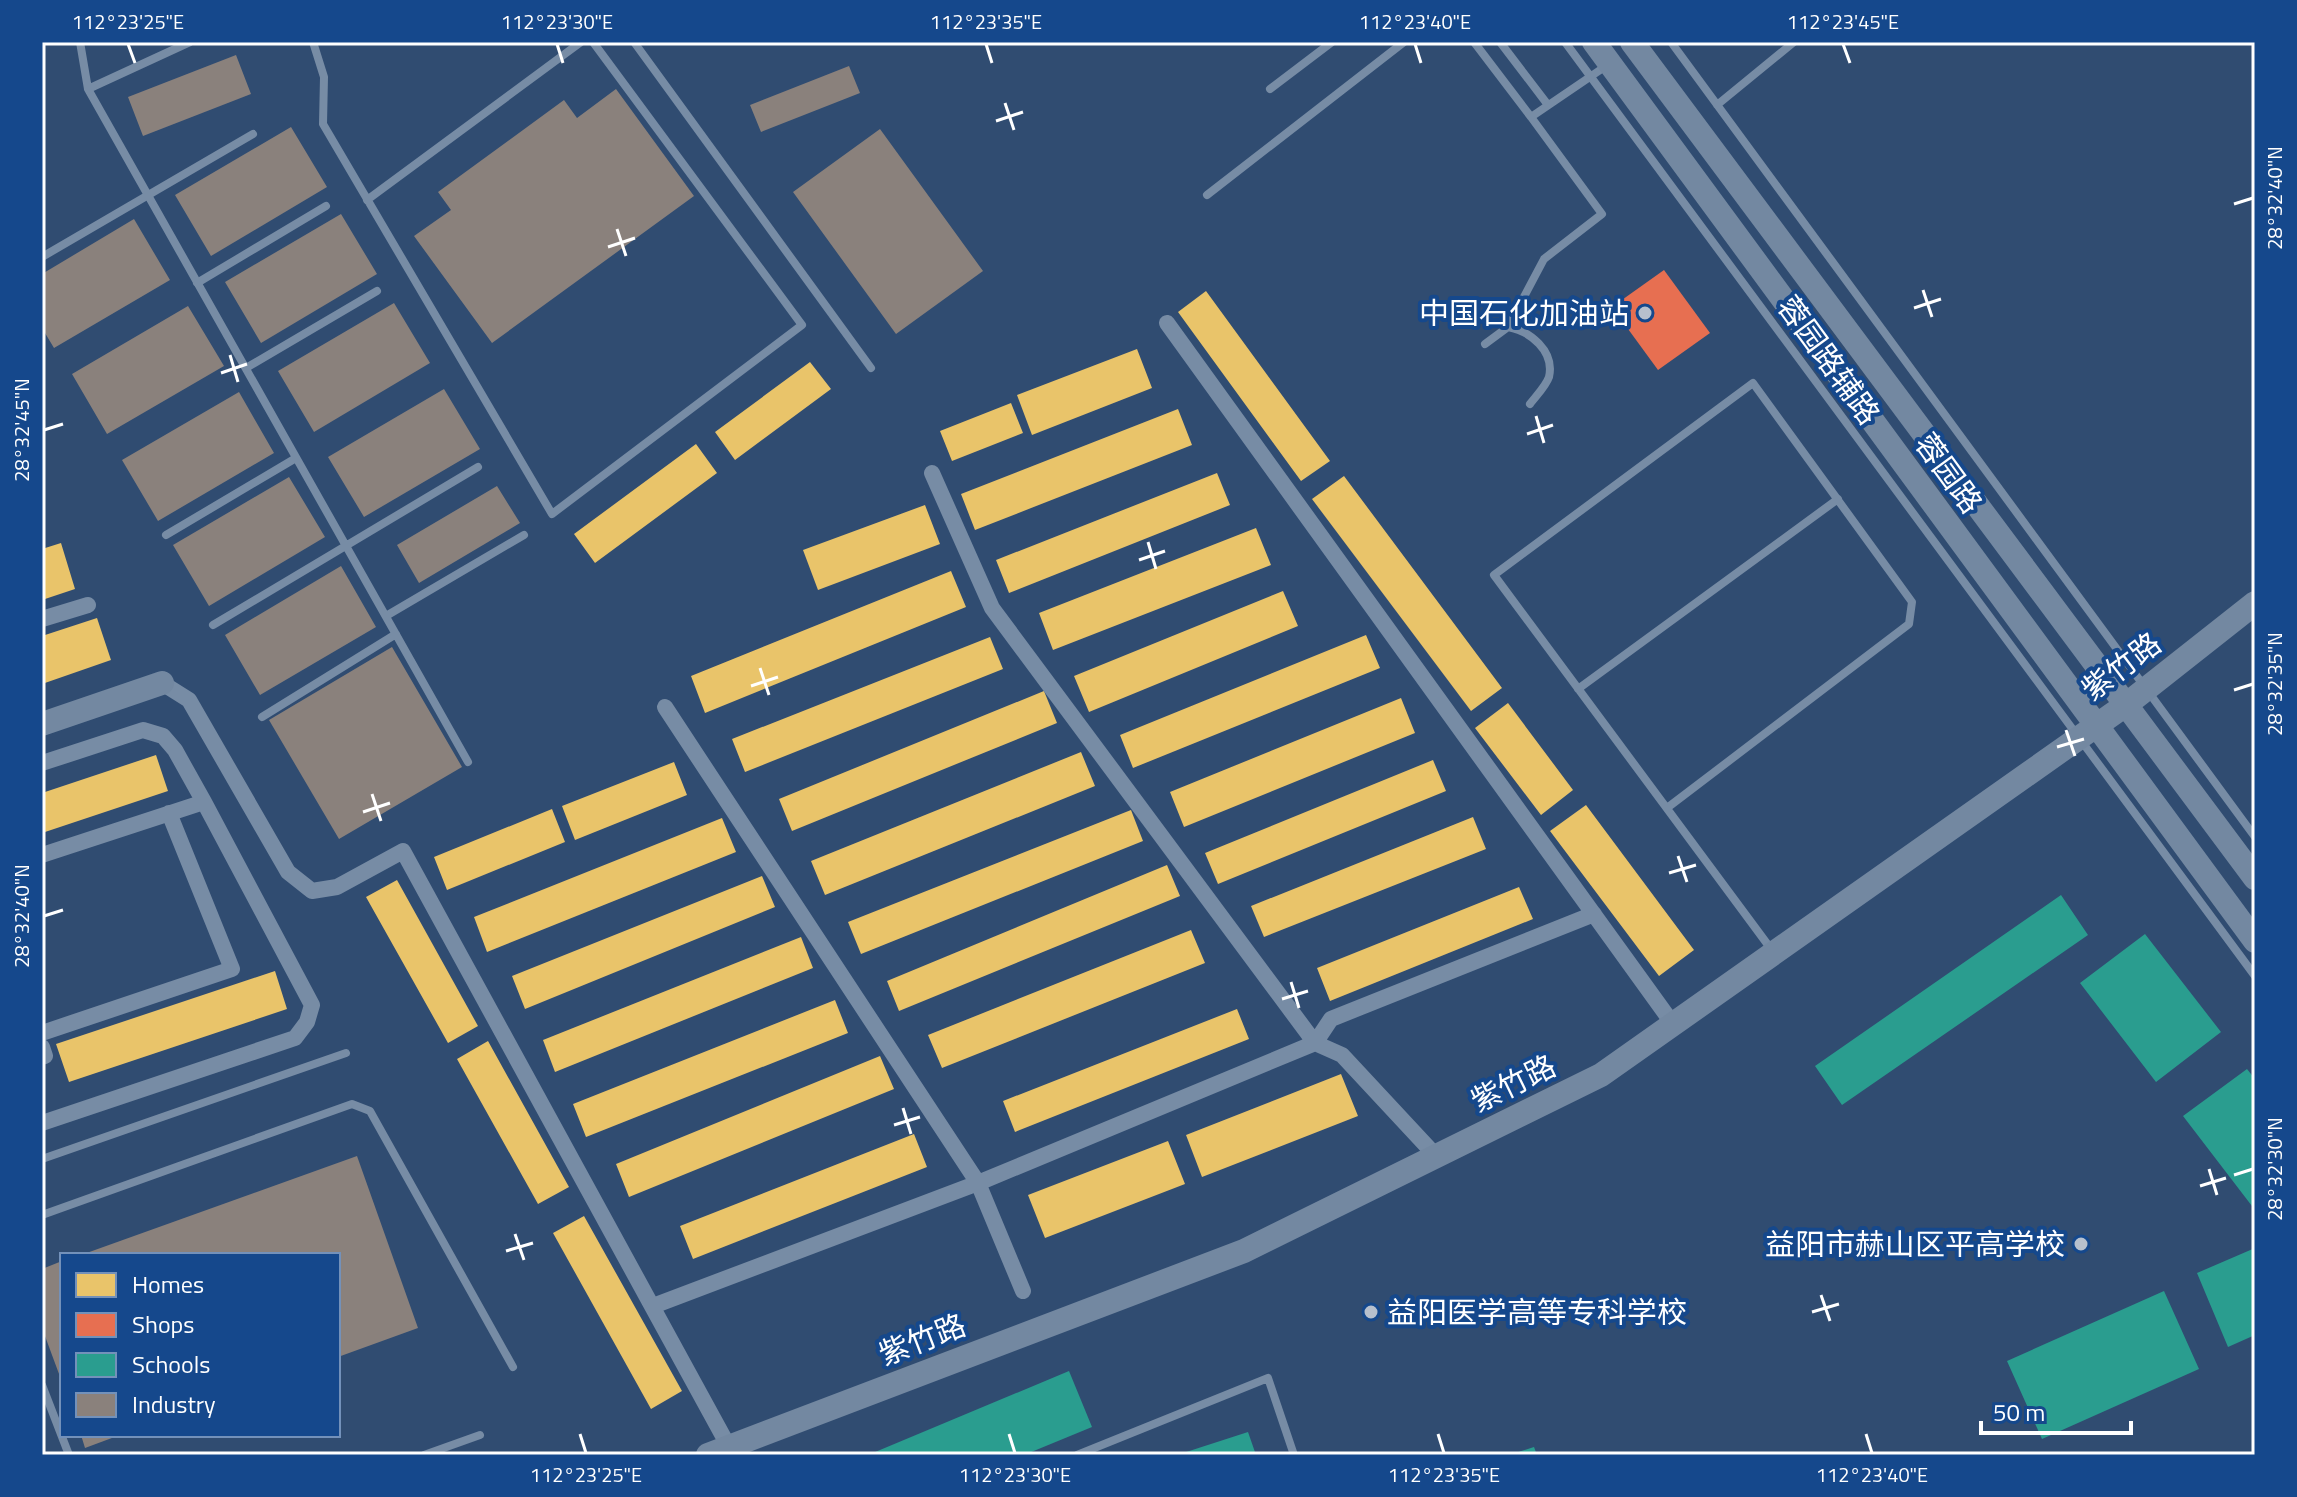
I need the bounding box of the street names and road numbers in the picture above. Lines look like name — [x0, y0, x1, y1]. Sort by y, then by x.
street label: 蓉园路辅路 — [1766, 286, 1892, 434]
street label: 蓉园路 — [1904, 423, 1994, 523]
street label: 紫竹路 — [2071, 621, 2171, 711]
street label: 紫竹路 — [1462, 1043, 1564, 1123]
street label: 紫竹路 — [872, 1301, 972, 1377]

